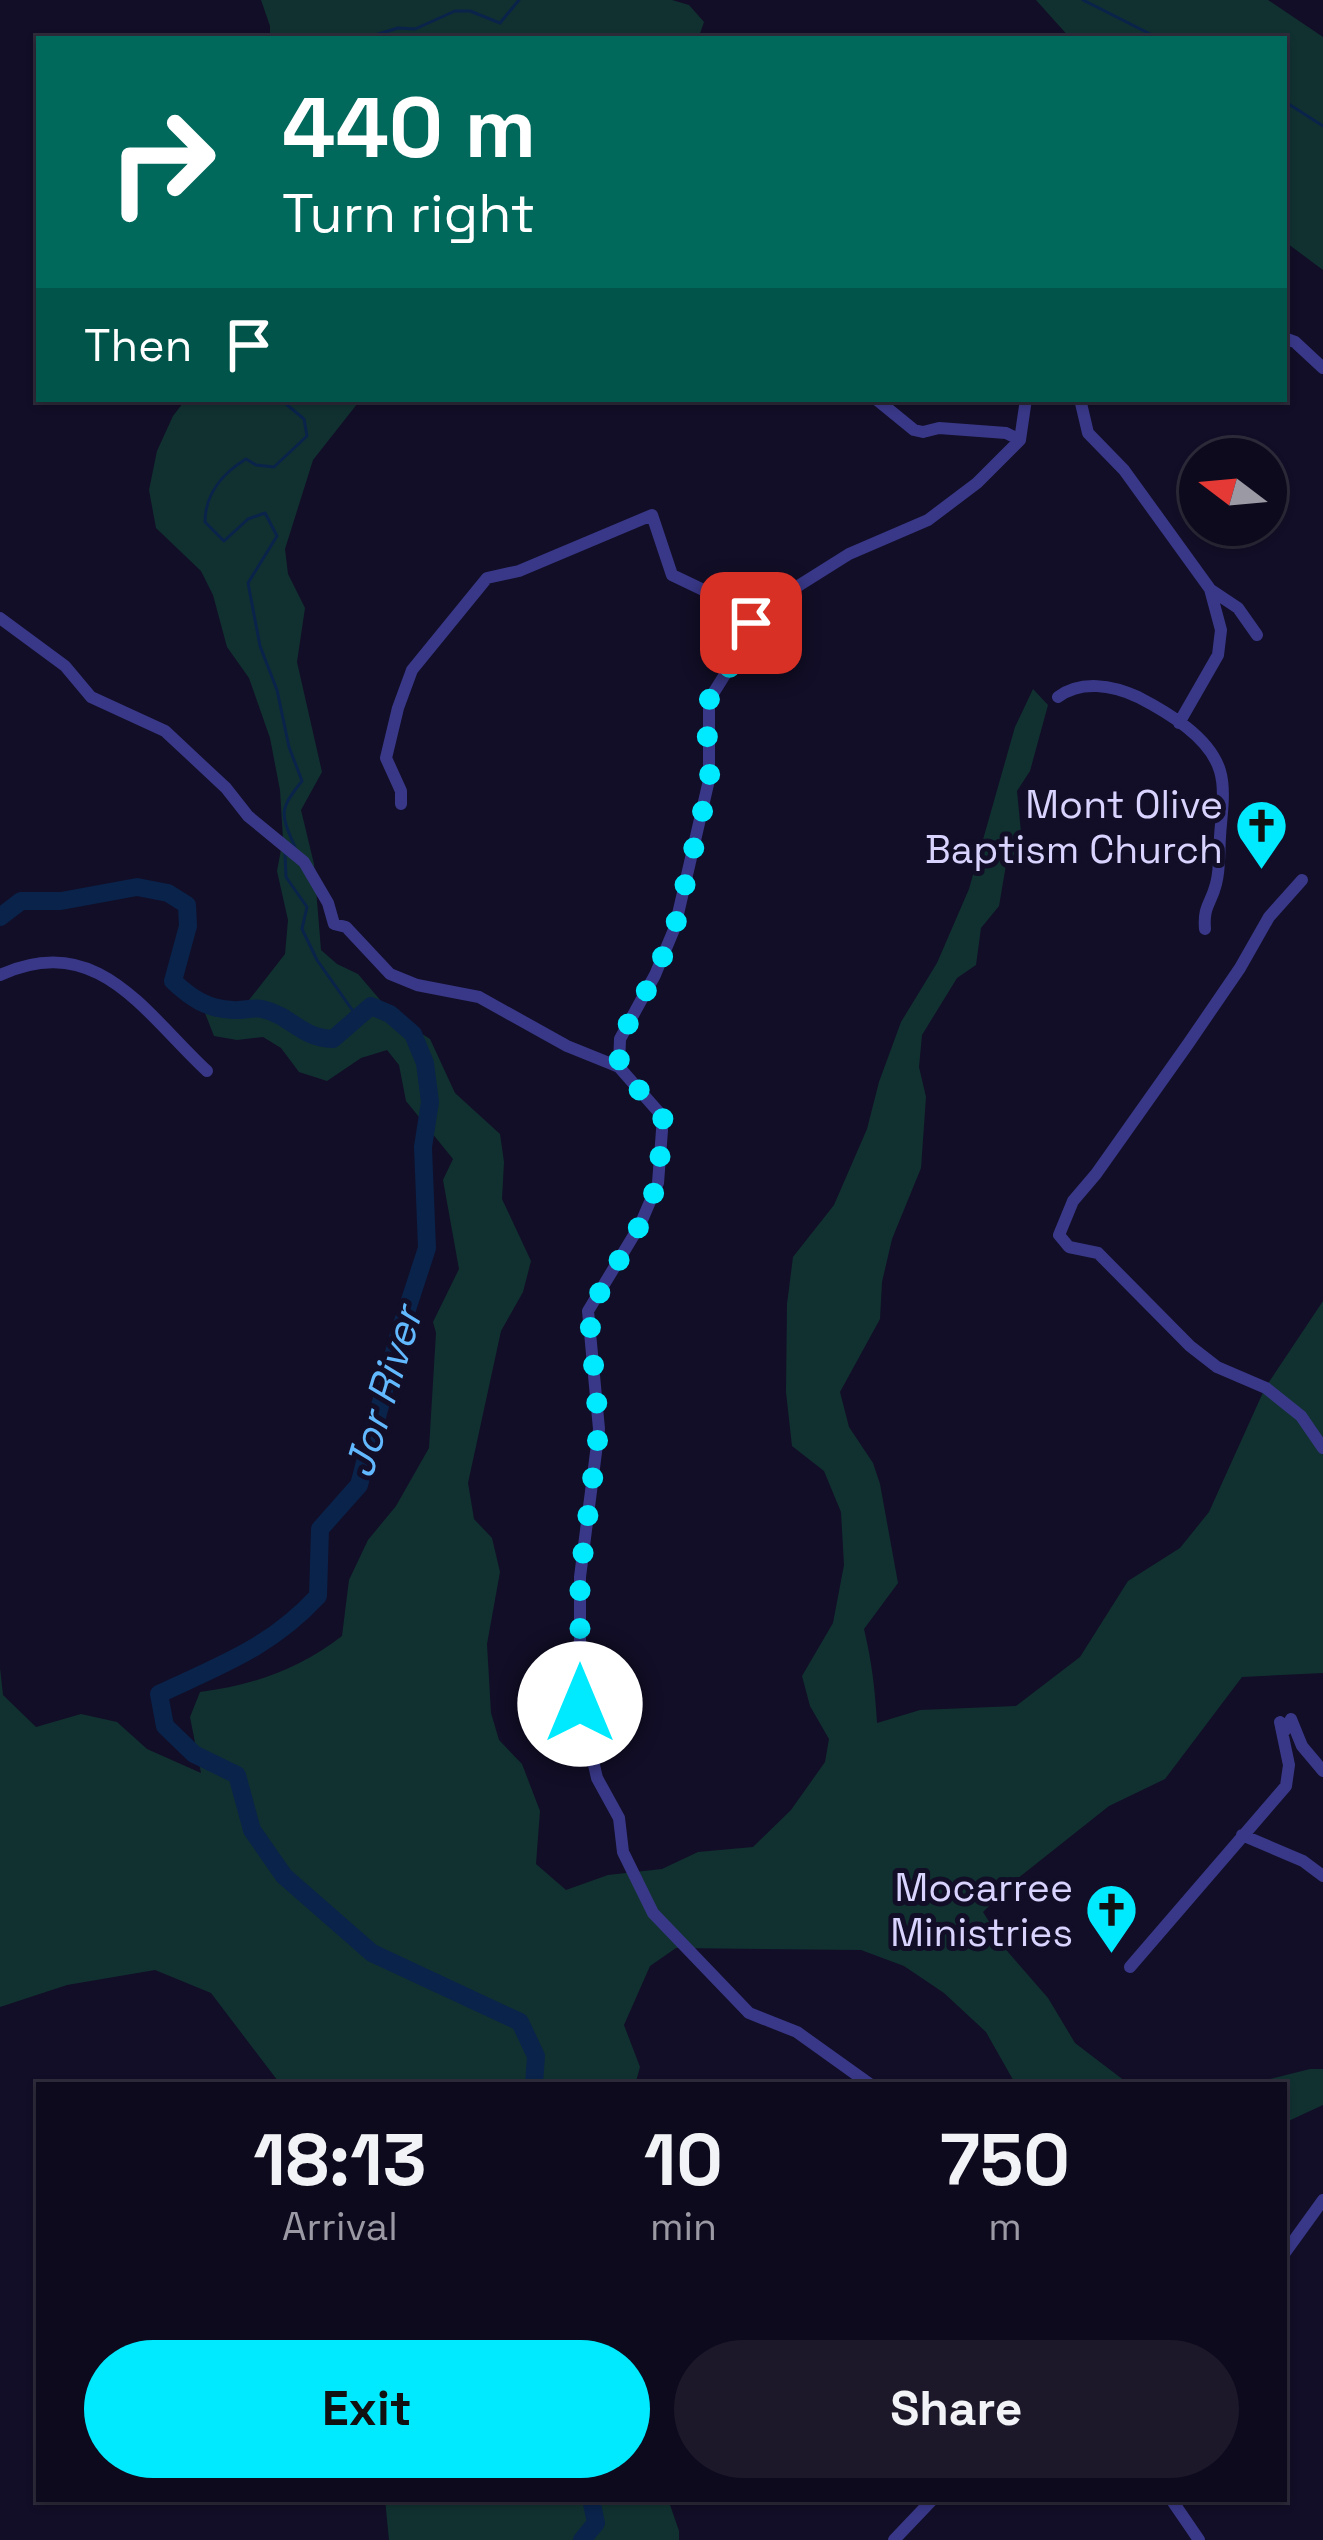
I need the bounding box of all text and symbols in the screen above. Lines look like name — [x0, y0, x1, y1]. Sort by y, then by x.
text: 440 m — [282, 74, 536, 182]
icon: right — [84, 84, 240, 240]
text: Turn right — [282, 179, 535, 248]
icon: arrive — [216, 312, 282, 378]
text: Then — [84, 317, 192, 374]
north arrow — [1179, 438, 1287, 546]
map controls — [1179, 438, 1287, 546]
pin — [700, 572, 802, 674]
icon: arrive — [718, 590, 784, 656]
place label: Mont Olive Baptism Church — [925, 780, 1223, 874]
church icon: Mont Olive Baptism Church — [1234, 798, 1290, 872]
water label: Jor River — [332, 1296, 435, 1484]
position arrow — [517, 1641, 643, 1767]
place label: Mocarree Ministries — [890, 1863, 1073, 1957]
church icon: Mocarree Ministries — [1084, 1881, 1140, 1955]
text: 18:13 — [253, 2114, 427, 2206]
text: 10 — [644, 2114, 723, 2206]
text: 750 — [940, 2114, 1070, 2206]
text: Arrival — [282, 2202, 398, 2251]
text: min — [650, 2202, 717, 2251]
text: m — [988, 2202, 1022, 2251]
button: Exit — [84, 2340, 650, 2478]
button: Share — [674, 2340, 1239, 2478]

